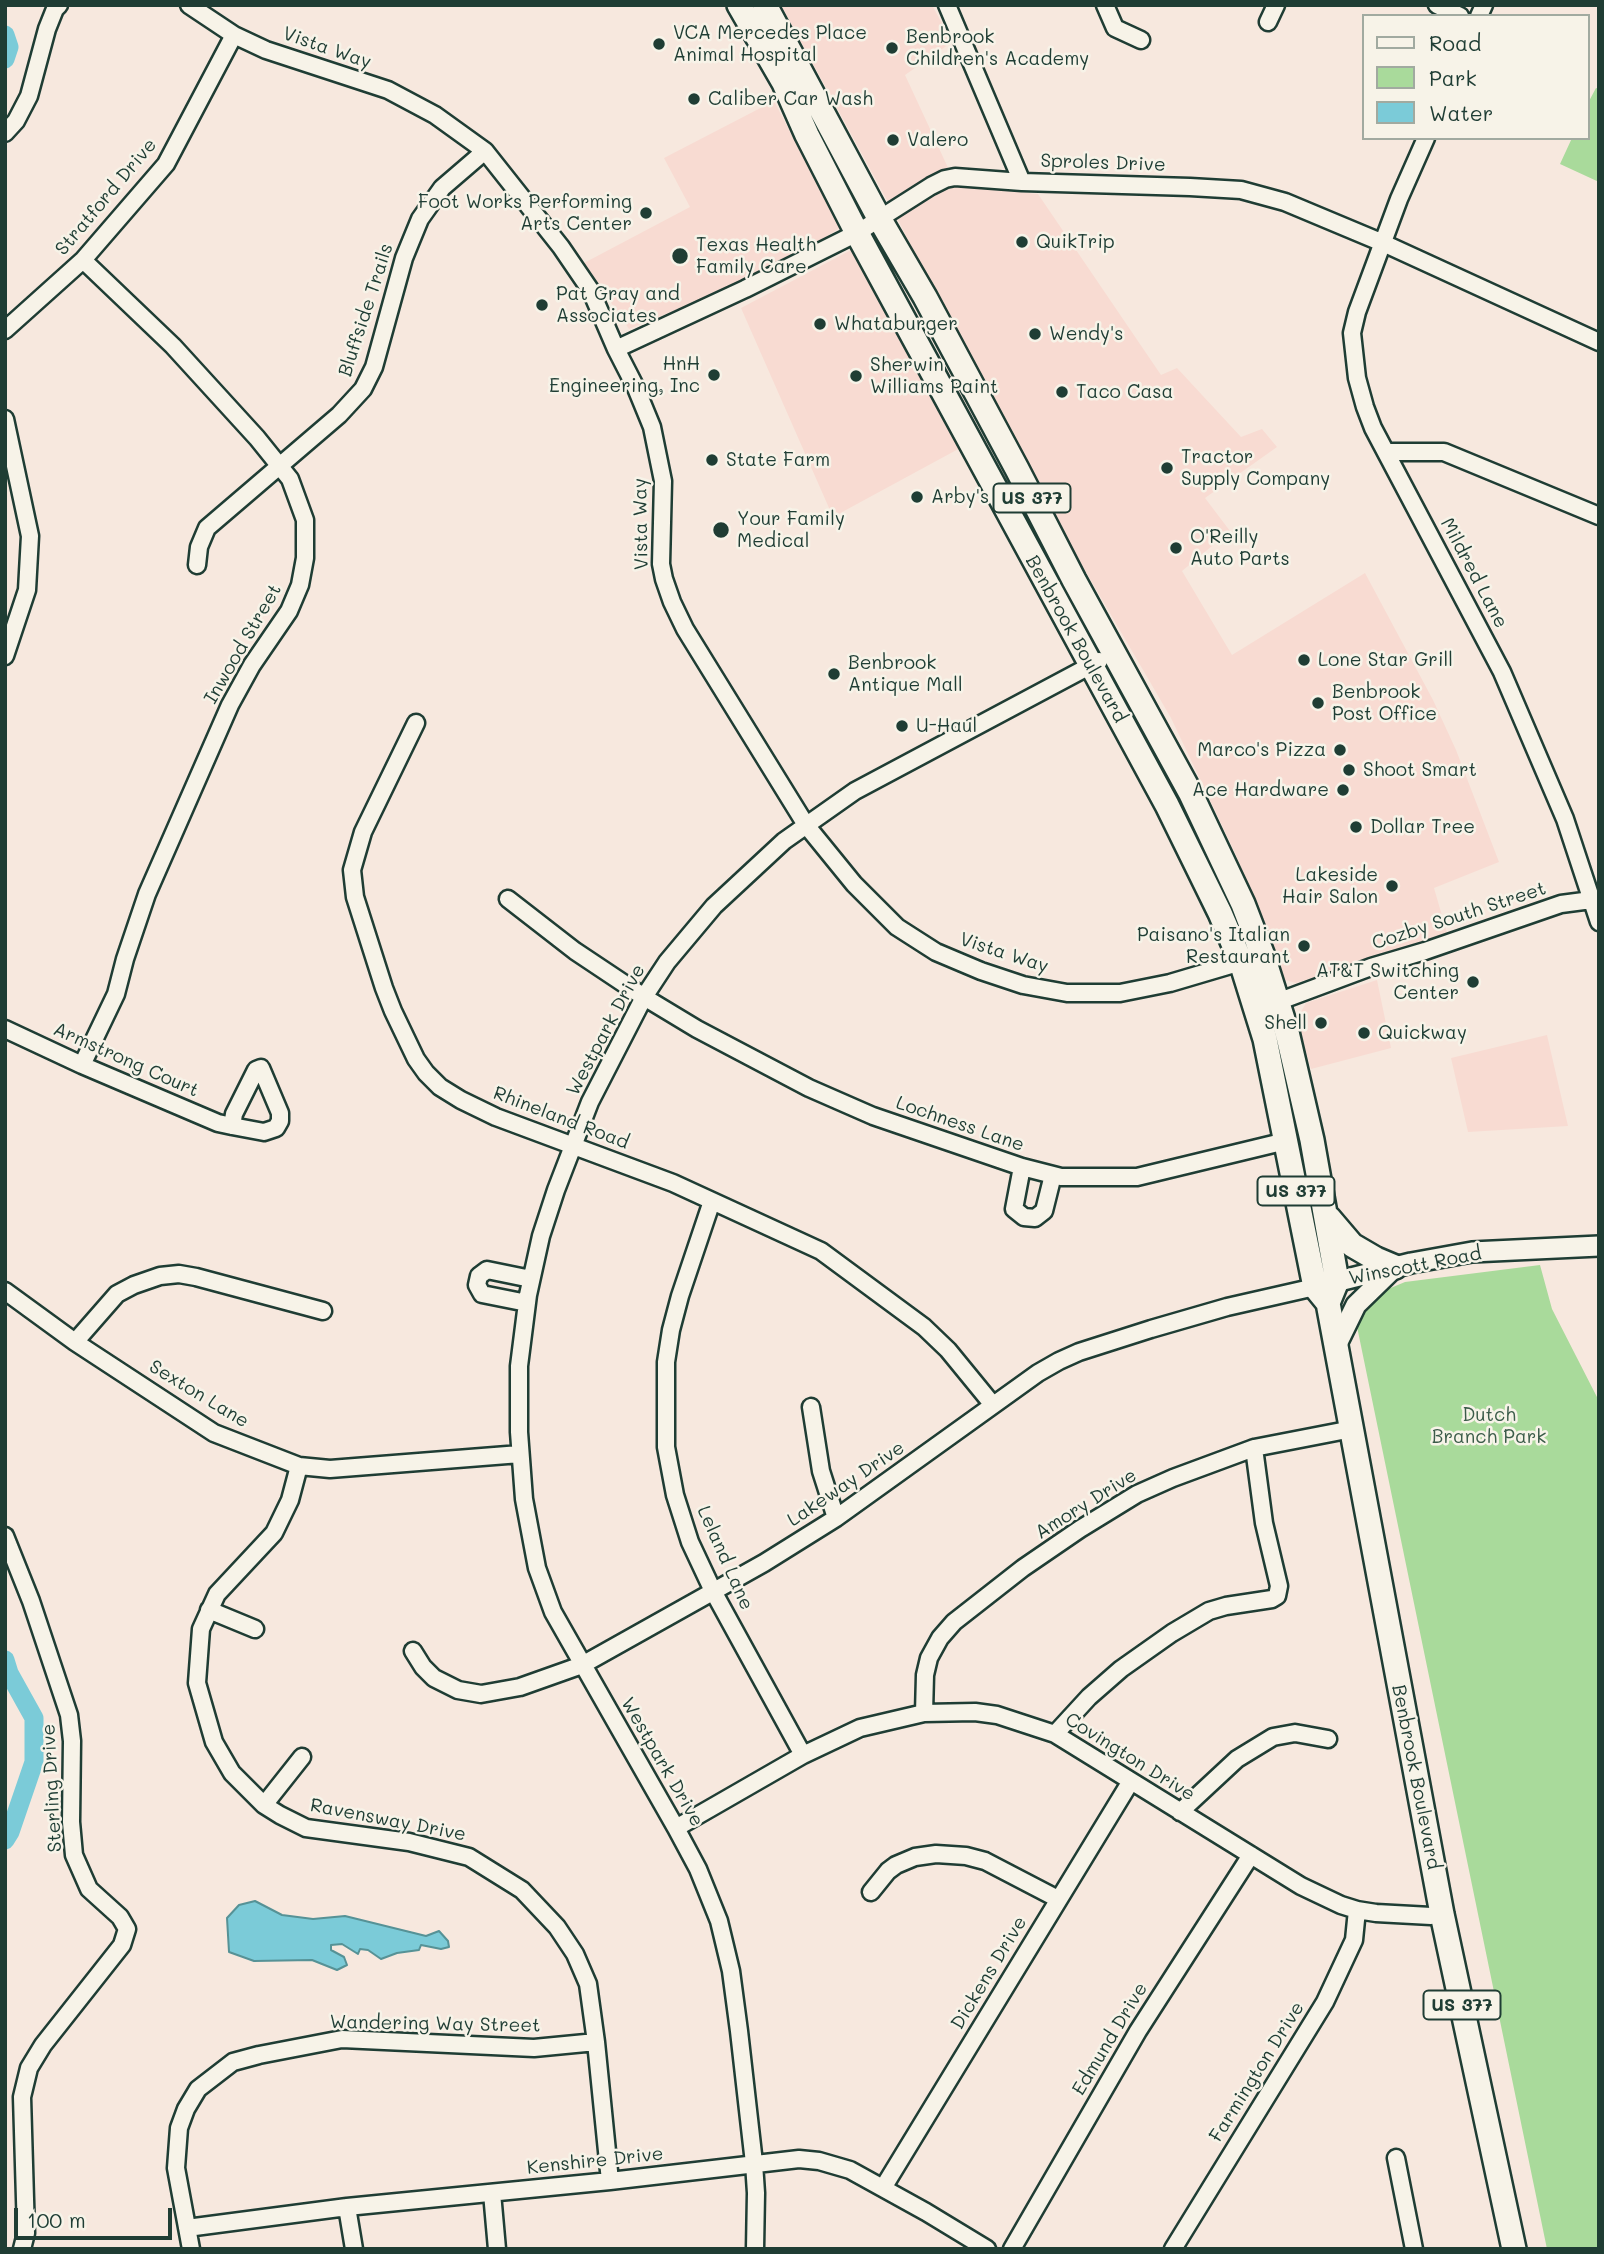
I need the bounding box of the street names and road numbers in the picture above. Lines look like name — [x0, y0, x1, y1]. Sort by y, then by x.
street label: Vista Way — [280, 22, 374, 74]
street label: Stratford Drive — [51, 134, 161, 260]
street label: Sproles Drive — [1040, 149, 1166, 177]
street label: Bluffside Trails — [334, 241, 398, 379]
street label: Vista Way — [629, 478, 653, 570]
road number: US 377 — [993, 484, 1070, 512]
street label: Mildred Lane — [1435, 514, 1513, 632]
street label: Benbrook Boulevard — [1020, 551, 1132, 727]
street label: Inwood Street — [199, 580, 287, 708]
street label: Cozby South Street — [1369, 877, 1549, 955]
street label: Vista Way — [957, 928, 1051, 978]
street label: Westpark Drive — [562, 960, 650, 1100]
street label: Armstrong Court — [50, 1018, 202, 1102]
street label: Rhineland Road — [490, 1082, 632, 1154]
street label: Lochness Lane — [893, 1091, 1027, 1157]
road number: US 377 — [1258, 1176, 1334, 1206]
street label: Winscott Road — [1347, 1242, 1483, 1290]
street label: Sexton Lane — [145, 1355, 253, 1433]
street label: Lakeway Drive — [783, 1436, 909, 1532]
street label: Amory Drive — [1031, 1464, 1141, 1544]
street label: Leland Lane — [692, 1503, 758, 1613]
street label: Benbrook Boulevard — [1387, 1683, 1445, 1871]
street label: Westpark Drive — [616, 1693, 708, 1831]
street label: Covington Drive — [1061, 1708, 1199, 1806]
street label: Sterling Drive — [37, 1723, 67, 1853]
street label: Ravensway Drive — [308, 1794, 468, 1846]
street label: Dickens Drive — [946, 1912, 1032, 2034]
street label: Edmund Drive — [1067, 1979, 1153, 2099]
road number: US 377 — [1424, 1991, 1500, 2020]
street label: Farmington Drive — [1205, 1998, 1309, 2146]
street label: Wandering Way Street — [329, 2011, 541, 2037]
street label: Kenshire Drive — [526, 2142, 664, 2180]

